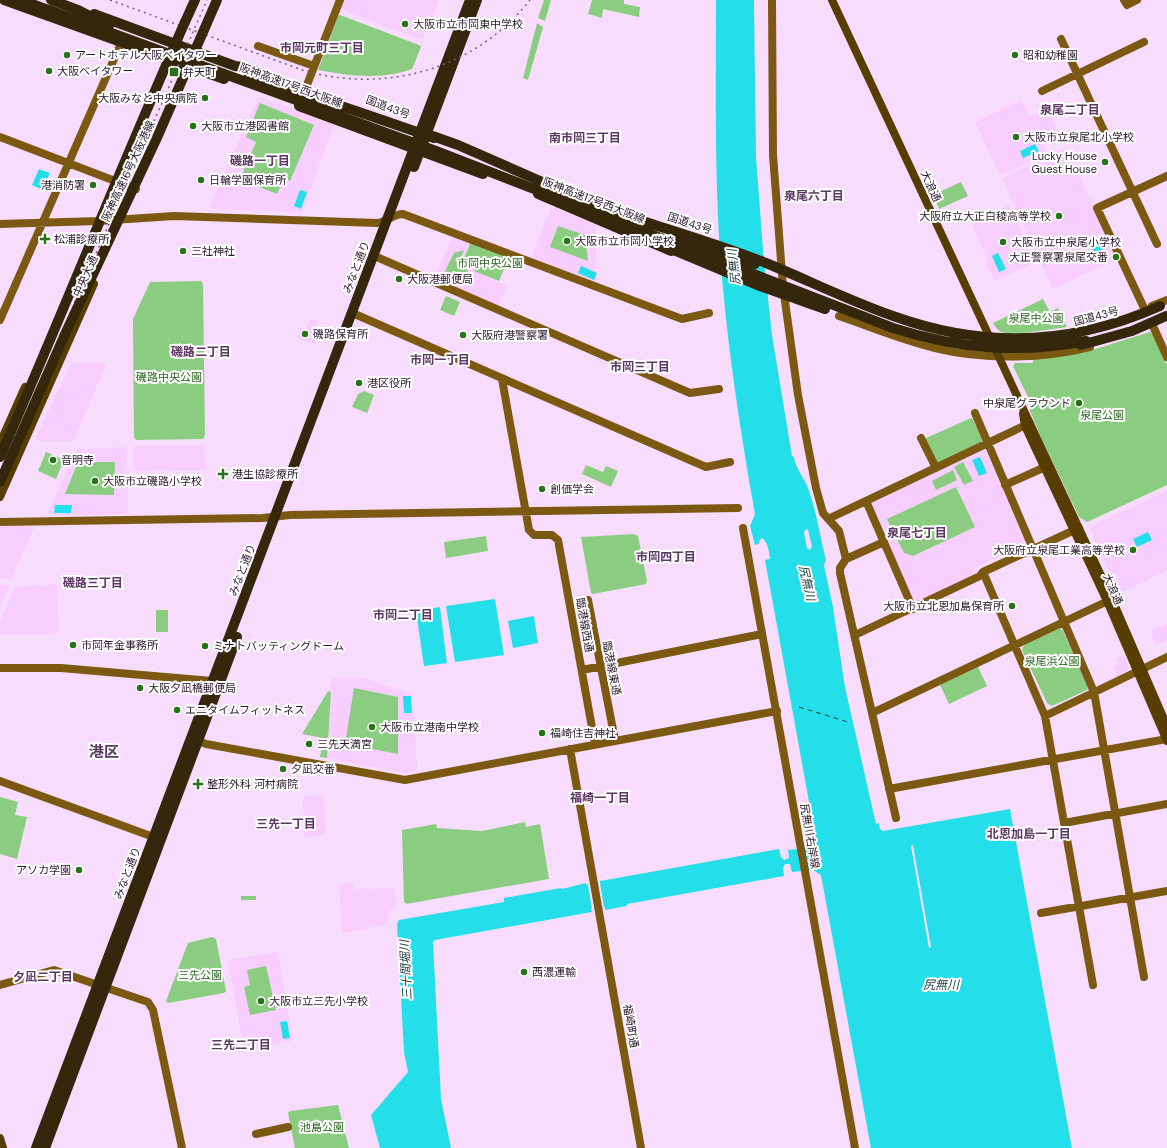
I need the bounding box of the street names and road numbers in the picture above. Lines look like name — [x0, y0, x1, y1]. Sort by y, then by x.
street label: 阪神高速17号西大阪線 — [238, 60, 344, 110]
street label: 国道43号 — [364, 93, 412, 121]
street label: 阪神高速16号大阪港線 — [99, 118, 157, 224]
street label: 大浪通 — [918, 168, 944, 204]
street label: 阪神高速17号西大阪線 — [541, 174, 647, 226]
street label: 国道43号 — [666, 209, 714, 237]
street label: みなと通り — [340, 239, 372, 295]
street label: 中央大通 — [70, 253, 100, 299]
street label: 国道43号 — [1072, 303, 1120, 329]
street label: みなと通り — [226, 542, 258, 598]
street label: 大浪通 — [1100, 571, 1126, 607]
street label: 臨港線西通 — [573, 597, 597, 653]
street label: 臨港線東通 — [600, 640, 624, 696]
street label: 尻無川右岸線 — [797, 802, 823, 870]
street label: みなと通り — [111, 845, 143, 901]
street label: 福崎町通 — [620, 1003, 642, 1049]

